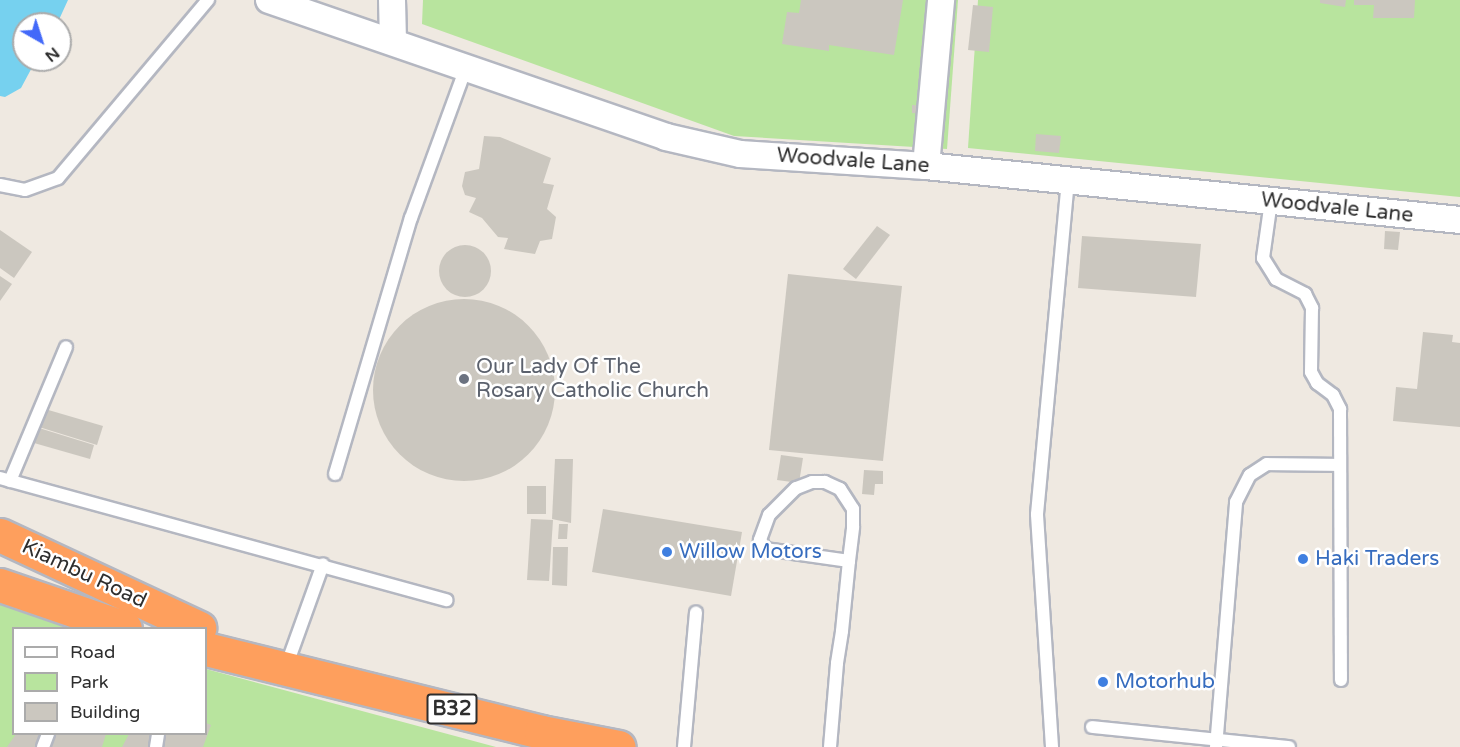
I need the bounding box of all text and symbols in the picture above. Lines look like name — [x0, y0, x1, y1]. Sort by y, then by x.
north arrow — [12, 12, 72, 72]
text: N — [41, 43, 63, 66]
street label: Woodvale Lane — [776, 143, 930, 179]
street label: Woodvale Lane — [1260, 187, 1414, 229]
place label: Our Lady Of The Rosary Catholic Church — [476, 354, 709, 404]
marker: Our Lady Of The Rosary Catholic Church — [457, 372, 471, 386]
street label: Kiambu Road — [18, 534, 150, 614]
place label: Willow Motors — [679, 539, 822, 565]
marker: Willow Motors — [660, 545, 674, 559]
place label: Haki Traders — [1315, 546, 1439, 572]
marker: Haki Traders — [1296, 552, 1310, 566]
legend — [12, 627, 207, 735]
text: Road — [70, 641, 115, 663]
place label: Motorhub — [1115, 669, 1215, 695]
text: Park — [70, 671, 108, 693]
marker: Motorhub — [1096, 675, 1110, 689]
road number: B32 — [426, 692, 478, 726]
text: Building — [70, 701, 140, 723]

